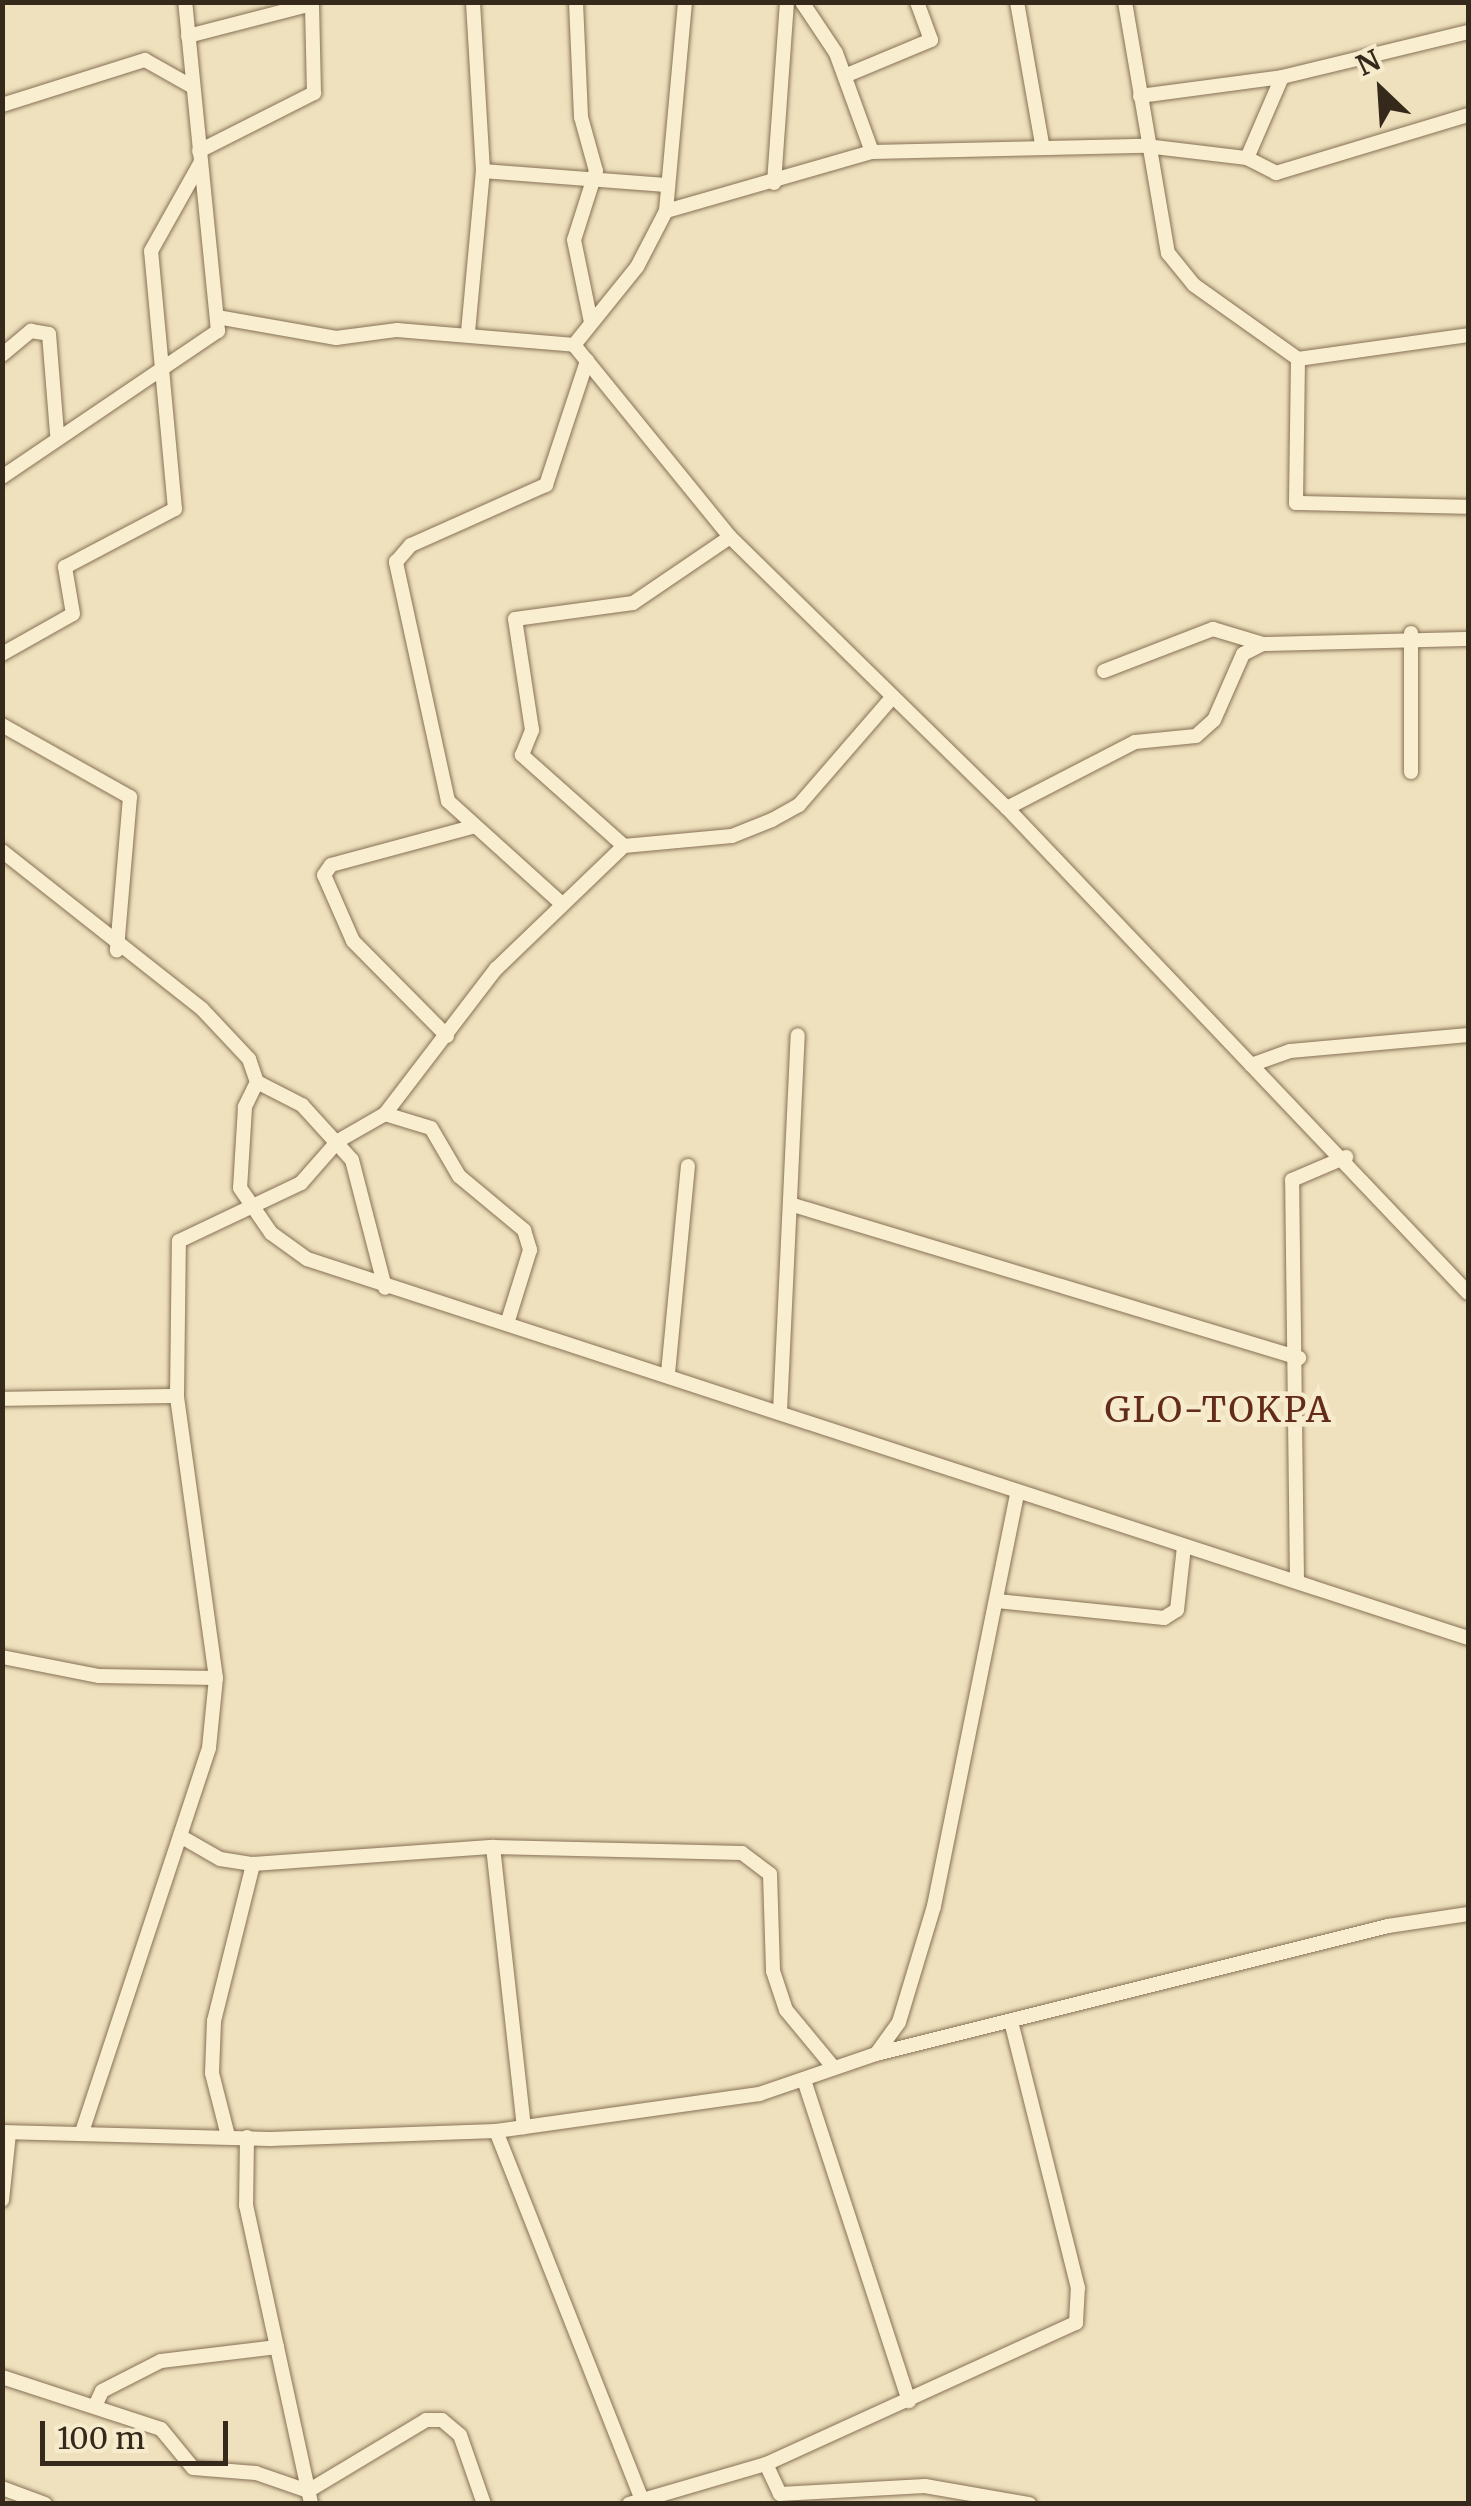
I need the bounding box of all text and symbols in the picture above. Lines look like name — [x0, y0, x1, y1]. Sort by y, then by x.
north arrow — [1331, 40, 1431, 140]
text: N — [1351, 42, 1386, 84]
district label: GLO-TOKPA — [1105, 1389, 1333, 1431]
scale bar — [45, 2401, 232, 2463]
text: 100 m — [57, 2419, 145, 2457]

